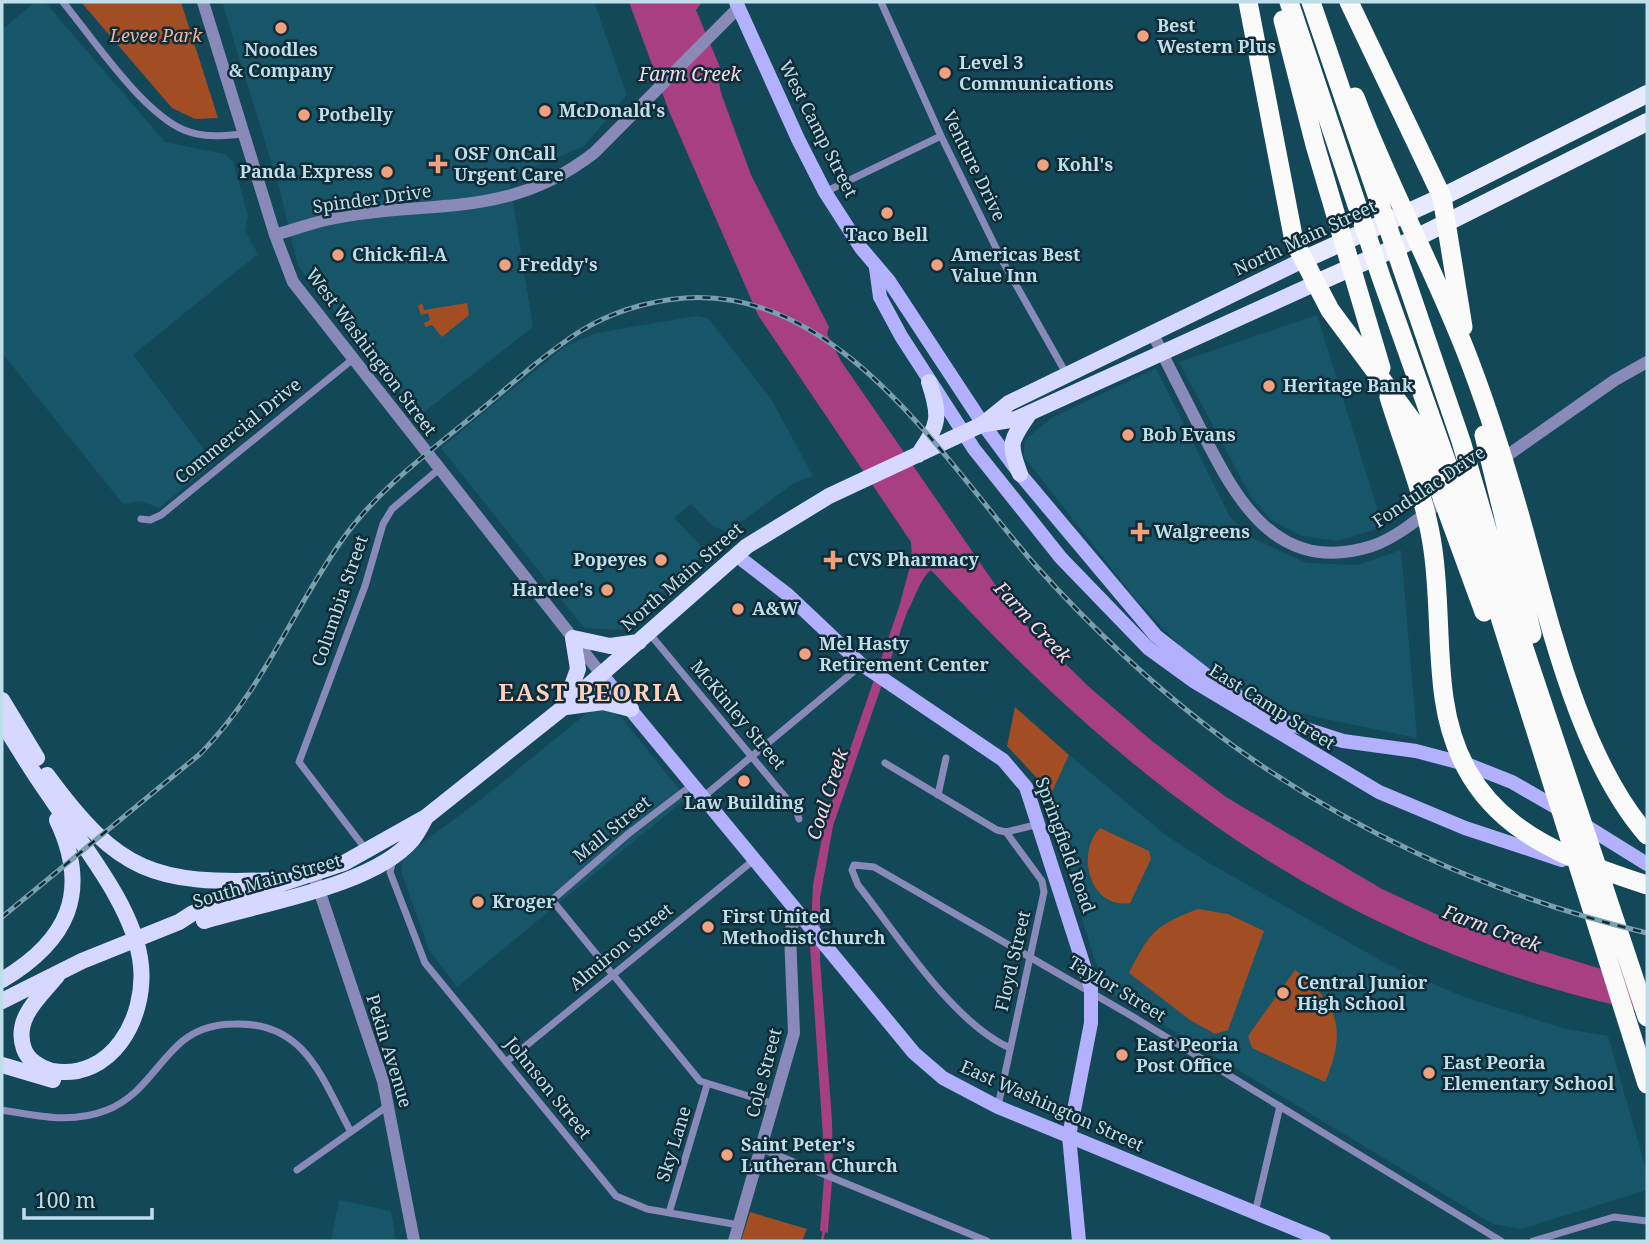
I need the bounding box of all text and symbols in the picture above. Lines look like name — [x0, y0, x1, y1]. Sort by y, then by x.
place label: Best Western Plus — [1157, 13, 1277, 58]
marker: Noodles & Company — [273, 20, 289, 36]
park label: Levee Park — [109, 23, 203, 47]
marker: Best Western Plus — [1135, 28, 1151, 44]
place label: Noodles & Company — [229, 37, 334, 82]
place label: Level 3 Communications — [959, 50, 1114, 95]
street label: West Camp Street — [774, 56, 864, 201]
water label: Farm Creek — [638, 61, 742, 87]
marker: Level 3 Communications — [937, 65, 953, 81]
place label: McDonald's — [559, 98, 666, 122]
place label: Potbelly — [318, 102, 393, 126]
marker: McDonald's — [537, 103, 553, 119]
street label: Venture Drive — [938, 106, 1012, 225]
marker: Potbelly — [296, 107, 312, 123]
place label: OSF OnCall Urgent Care — [454, 141, 564, 186]
place label: Kohl's — [1057, 152, 1113, 176]
marker: OSF OnCall Urgent Care — [428, 154, 448, 174]
marker: Kohl's — [1035, 157, 1051, 173]
place label: Panda Express — [240, 159, 373, 183]
marker: Panda Express — [379, 164, 395, 180]
street label: Spinder Drive — [311, 178, 433, 218]
street label: North Main Street — [1230, 194, 1380, 281]
marker: Taco Bell — [879, 205, 895, 221]
place label: Taco Bell — [846, 222, 929, 246]
place label: Chick-fil-A — [352, 242, 448, 266]
place label: Americas Best Value Inn — [951, 242, 1080, 287]
marker: Chick-fil-A — [330, 247, 346, 263]
place label: Freddy's — [519, 252, 598, 276]
marker: Freddy's — [497, 257, 513, 273]
marker: Americas Best Value Inn — [929, 257, 945, 273]
street label: West Washington Street — [301, 263, 443, 440]
street label: Commercial Drive — [169, 372, 306, 489]
place label: Heritage Bank — [1283, 373, 1414, 397]
marker: Heritage Bank — [1261, 378, 1277, 394]
place label: Bob Evans — [1142, 422, 1236, 446]
marker: Bob Evans — [1120, 427, 1136, 443]
street label: Fondulac Drive — [1367, 440, 1489, 533]
street label: North Main Street — [615, 517, 747, 636]
place label: Walgreens — [1154, 519, 1250, 543]
marker: Walgreens — [1132, 524, 1148, 540]
street label: Columbia Street — [305, 532, 373, 669]
place label: Popeyes — [573, 547, 647, 571]
place label: CVS Pharmacy — [847, 547, 979, 571]
marker: Popeyes — [653, 552, 669, 568]
marker: CVS Pharmacy — [825, 552, 841, 568]
water label: Farm Creek — [988, 575, 1078, 669]
place label: Hardee's — [512, 577, 593, 601]
marker: Hardee's — [599, 582, 615, 598]
place label: A&W — [752, 596, 799, 620]
marker: A&W — [730, 601, 746, 617]
place label: Mel Hasty Retirement Center — [819, 631, 989, 676]
marker: Mel Hasty Retirement Center — [797, 646, 813, 662]
street label: McKinley Street — [686, 655, 792, 774]
street label: East Camp Street — [1205, 658, 1340, 755]
district label: EAST PEORIA — [498, 675, 684, 708]
water label: Coal Creek — [800, 744, 854, 843]
marker: Law Building — [736, 773, 752, 789]
street label: Springfield Road — [1030, 774, 1102, 916]
street label: Mall Street — [568, 790, 655, 867]
place label: Law Building — [684, 790, 805, 814]
street label: South Main Street — [190, 847, 344, 913]
place label: Kroger — [492, 889, 556, 913]
marker: Kroger — [470, 894, 486, 910]
street label: Almiron Street — [564, 897, 677, 995]
water label: Farm Creek — [1439, 898, 1546, 958]
place label: First United Methodist Church — [722, 904, 885, 949]
street label: Floyd Street — [989, 908, 1035, 1013]
marker: First United Methodist Church — [700, 919, 716, 935]
street label: Taylor Street — [1064, 950, 1171, 1027]
place label: Central Junior High School — [1297, 970, 1428, 1015]
marker: Central Junior High School — [1275, 985, 1291, 1001]
street label: Pekin Avenue — [361, 991, 419, 1110]
street label: Cole Street — [740, 1025, 786, 1120]
street label: Johnson Street — [500, 1031, 597, 1143]
place label: East Peoria Post Office — [1136, 1032, 1239, 1077]
marker: East Peoria Post Office — [1114, 1047, 1130, 1063]
place label: East Peoria Elementary School — [1443, 1050, 1615, 1095]
street label: East Washington Street — [957, 1054, 1148, 1156]
marker: East Peoria Elementary School — [1421, 1065, 1437, 1081]
street label: Sky Lane — [650, 1103, 696, 1184]
place label: Saint Peter's Lutheran Church — [741, 1132, 898, 1177]
marker: Saint Peter's Lutheran Church — [719, 1147, 735, 1163]
scale bar — [24, 1176, 152, 1220]
text: 100 m — [35, 1186, 96, 1214]

